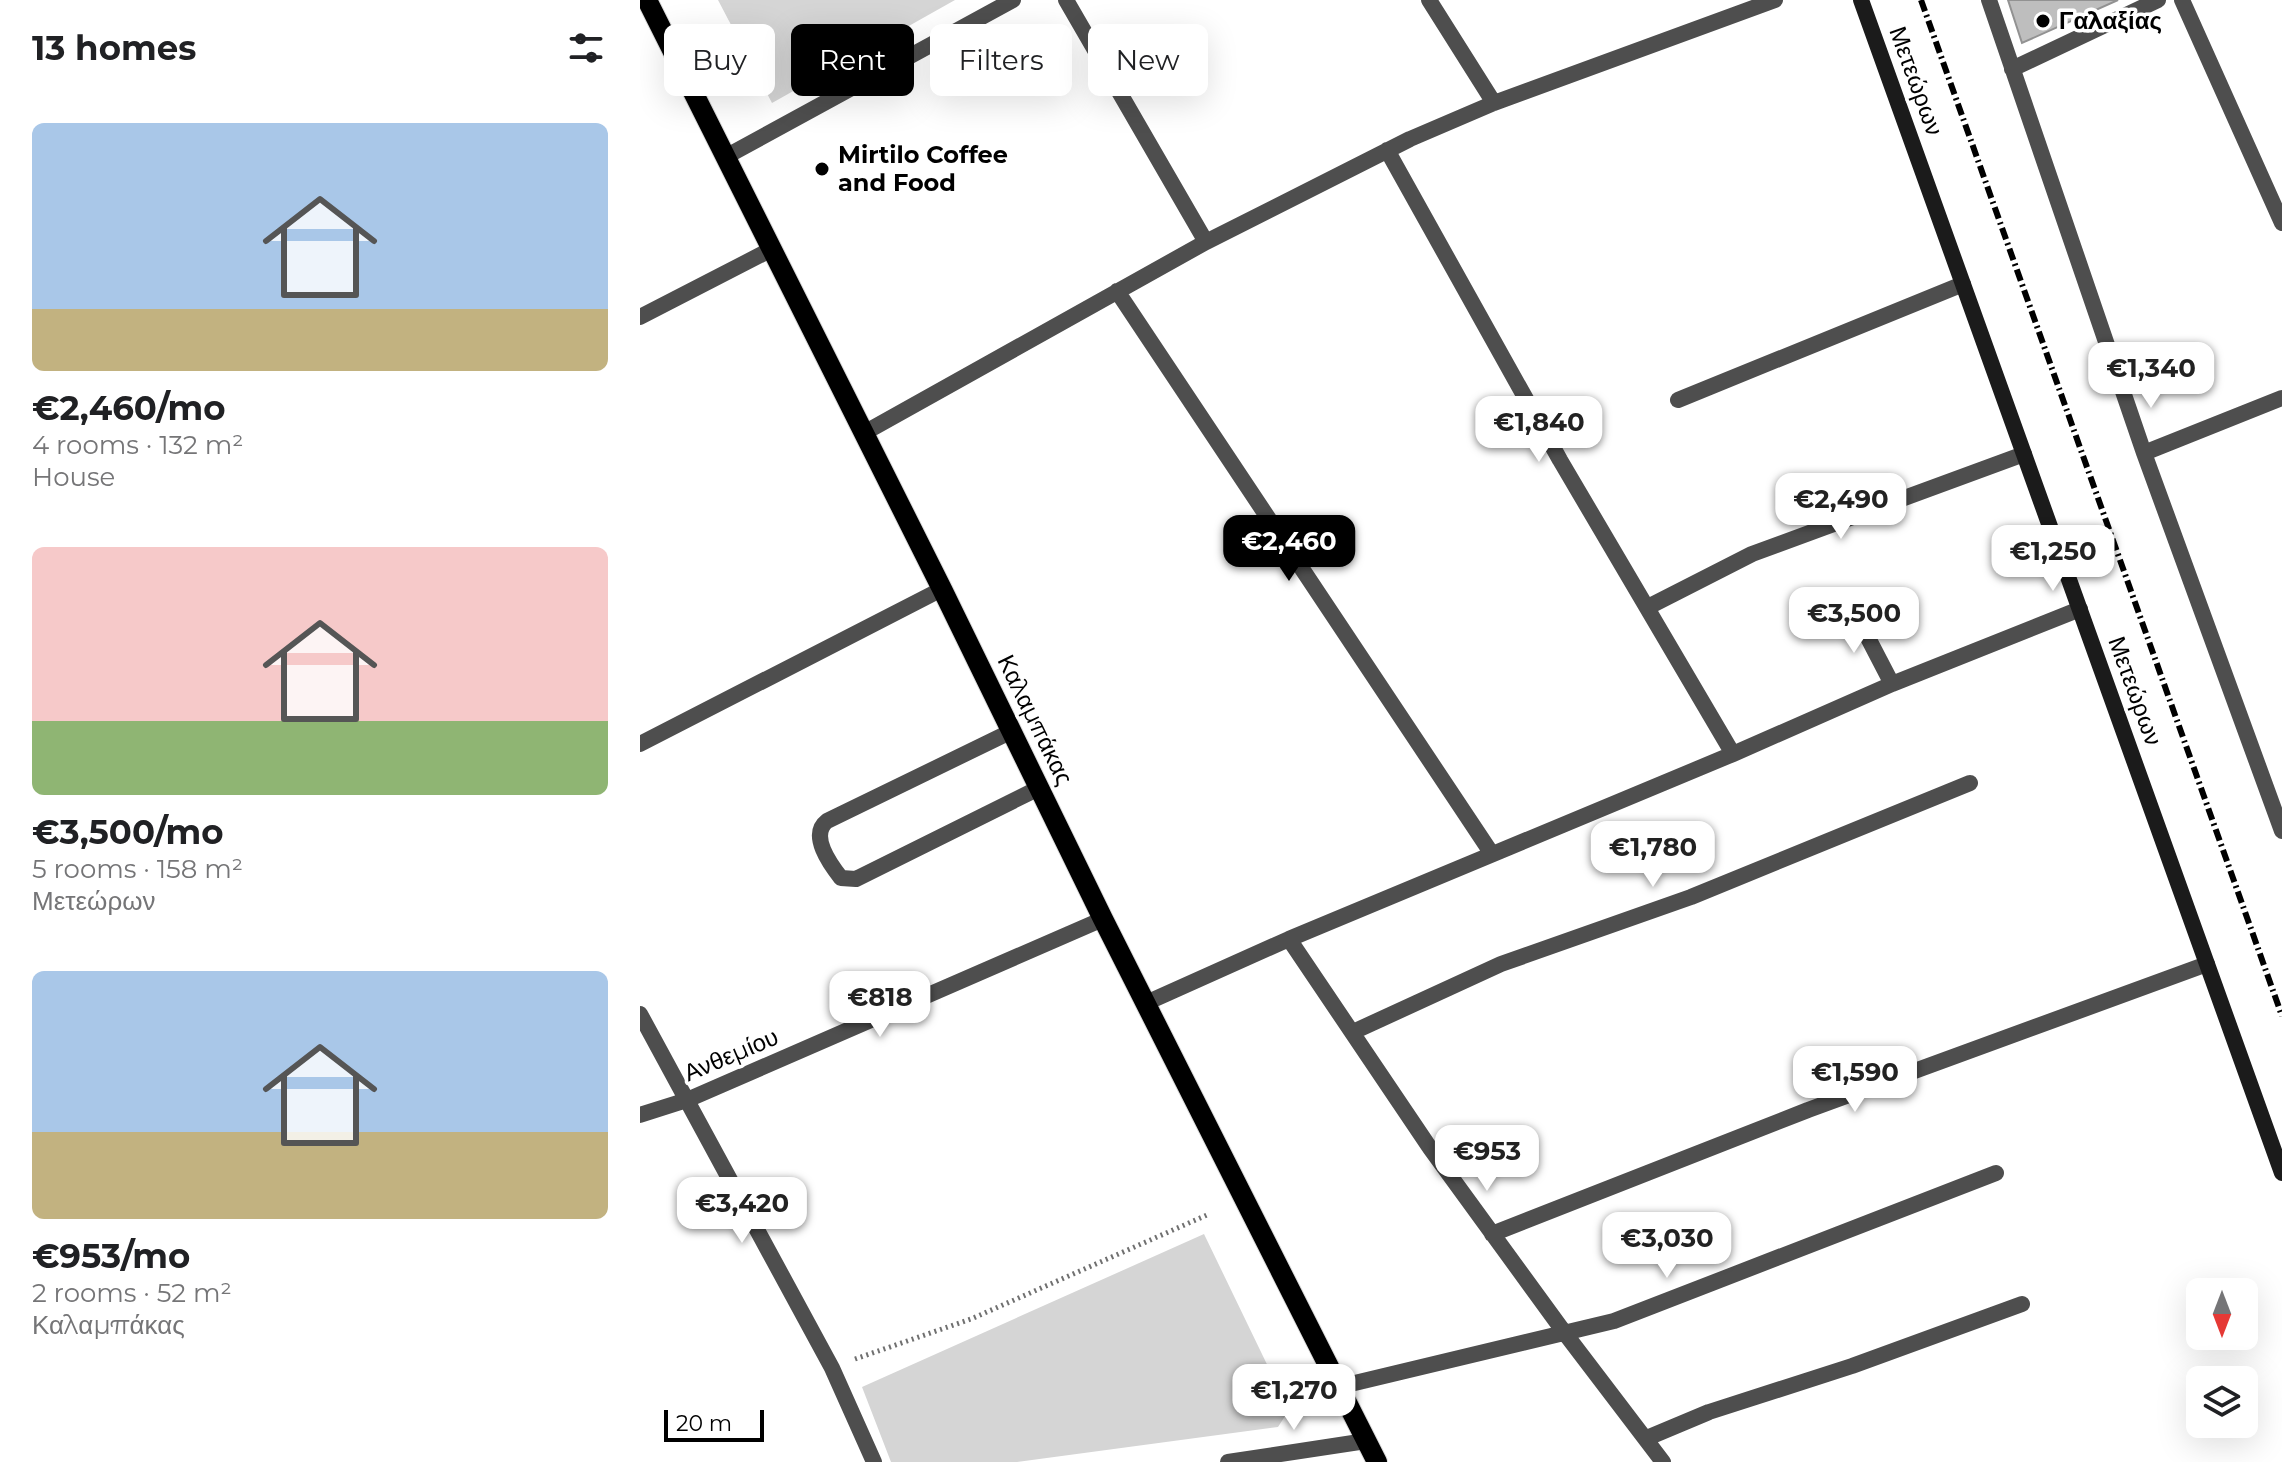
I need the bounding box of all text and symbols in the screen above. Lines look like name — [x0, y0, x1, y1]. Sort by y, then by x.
place label: Γαλαξίας — [2059, 6, 2162, 35]
marker: Γαλαξίας — [2034, 12, 2052, 30]
street label: Μετεώρων — [1883, 22, 1950, 139]
chip: Buy — [664, 24, 775, 96]
chip: Rent — [791, 24, 914, 96]
chip: Filters — [930, 24, 1072, 96]
chip: New — [1088, 24, 1208, 96]
icon: filters — [564, 26, 608, 70]
text: 13 homes — [32, 27, 196, 69]
place label: Mirtilo Coffee and Food — [838, 140, 1008, 197]
marker: Mirtilo Coffee and Food — [813, 160, 831, 178]
icon: home — [248, 175, 392, 319]
pin: €1,340 — [2086, 342, 2216, 410]
text: €1,340 — [2106, 352, 2196, 384]
text: €2,460/mo — [32, 387, 225, 429]
pin: €1,840 — [1474, 396, 1604, 464]
text: €1,840 — [1493, 406, 1585, 438]
text: 4 rooms · 132 m² — [32, 429, 243, 461]
text: House — [32, 461, 115, 493]
pin: €2,490 — [1776, 473, 1906, 541]
text: €2,490 — [1793, 483, 1889, 515]
pin: €2,460 — [1224, 515, 1354, 583]
text: €2,460 — [1241, 525, 1337, 557]
pin: €1,250 — [1988, 525, 2118, 593]
text: €1,250 — [2009, 535, 2097, 567]
pin: €3,500 — [1789, 587, 1919, 655]
text: €3,500 — [1807, 597, 1901, 629]
icon: home — [248, 599, 392, 743]
street label: Μετεώρων — [2102, 632, 2169, 749]
street label: Καλαμπάκας — [991, 650, 1079, 790]
text: €3,500/mo — [32, 811, 224, 853]
pin: €1,780 — [1588, 821, 1718, 889]
text: €1,780 — [1609, 831, 1697, 863]
text: 5 rooms · 158 m² — [32, 853, 243, 885]
text: Μετεώρων — [32, 885, 156, 917]
pin: €818 — [833, 971, 927, 1039]
text: €818 — [847, 981, 913, 1013]
street label: Ανθεμίου — [679, 1022, 782, 1087]
icon: home — [248, 1023, 392, 1167]
pin: €1,590 — [1790, 1046, 1920, 1114]
text: €1,590 — [1811, 1056, 1899, 1088]
pin: €953 — [1440, 1125, 1534, 1193]
text: €953 — [1453, 1135, 1521, 1167]
pin: €3,420 — [677, 1177, 807, 1245]
text: €3,420 — [695, 1187, 789, 1219]
pin: €3,030 — [1602, 1212, 1732, 1280]
text: €3,030 — [1620, 1222, 1714, 1254]
text: €953/mo — [32, 1235, 190, 1277]
text: 2 rooms · 52 m² — [32, 1277, 232, 1309]
north arrow — [2186, 1278, 2258, 1350]
map controls — [2186, 1278, 2258, 1438]
text: Καλαμπάκας — [32, 1309, 185, 1341]
pin: €1,270 — [1229, 1364, 1359, 1432]
button: layers — [2186, 1366, 2258, 1438]
text: €1,270 — [1250, 1374, 1338, 1406]
scale bar — [664, 1406, 764, 1442]
text: 20 m — [676, 1410, 732, 1437]

